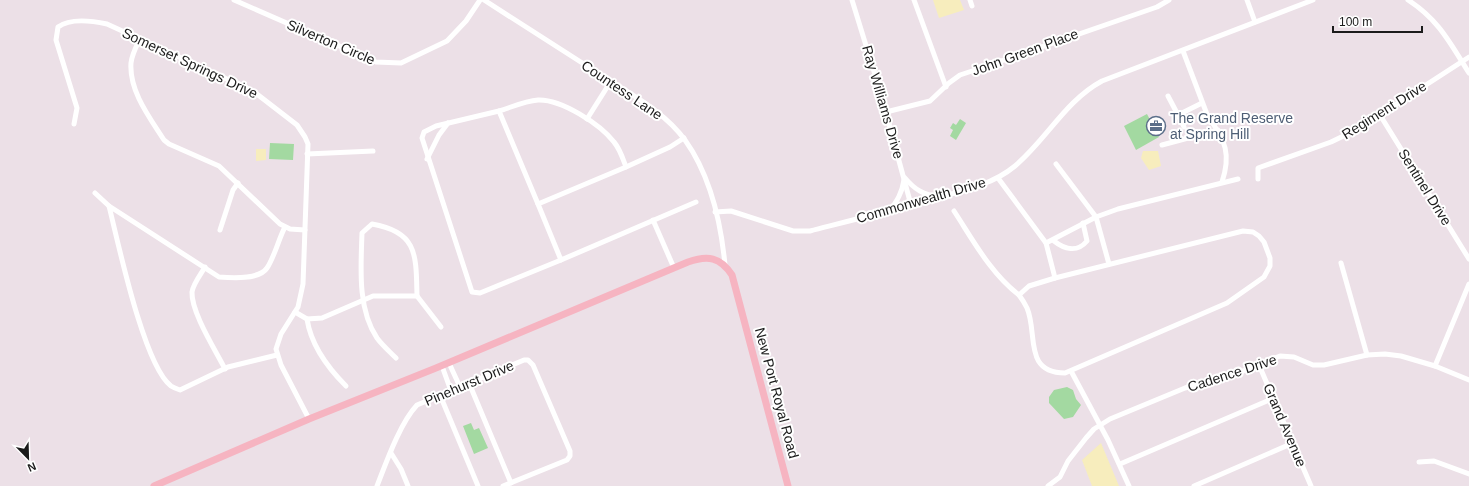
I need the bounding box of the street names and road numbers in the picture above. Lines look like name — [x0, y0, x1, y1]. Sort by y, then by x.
street label: Silverton Circle — [285, 16, 378, 68]
street label: Somerset Springs Drive — [120, 25, 261, 102]
street label: John Green Place — [970, 25, 1081, 79]
street label: Ray Williams Drive — [859, 43, 907, 161]
street label: Countess Lane — [578, 57, 666, 123]
street label: Regiment Drive — [1339, 78, 1429, 142]
street label: Sentinel Drive — [1395, 146, 1455, 228]
street label: Commonwealth Drive — [854, 174, 988, 226]
street label: New Port Royal Road — [752, 326, 802, 460]
street label: Cadence Drive — [1185, 351, 1279, 395]
street label: Pinehurst Drive — [422, 357, 516, 409]
street label: Grand Avenue — [1260, 381, 1310, 469]

